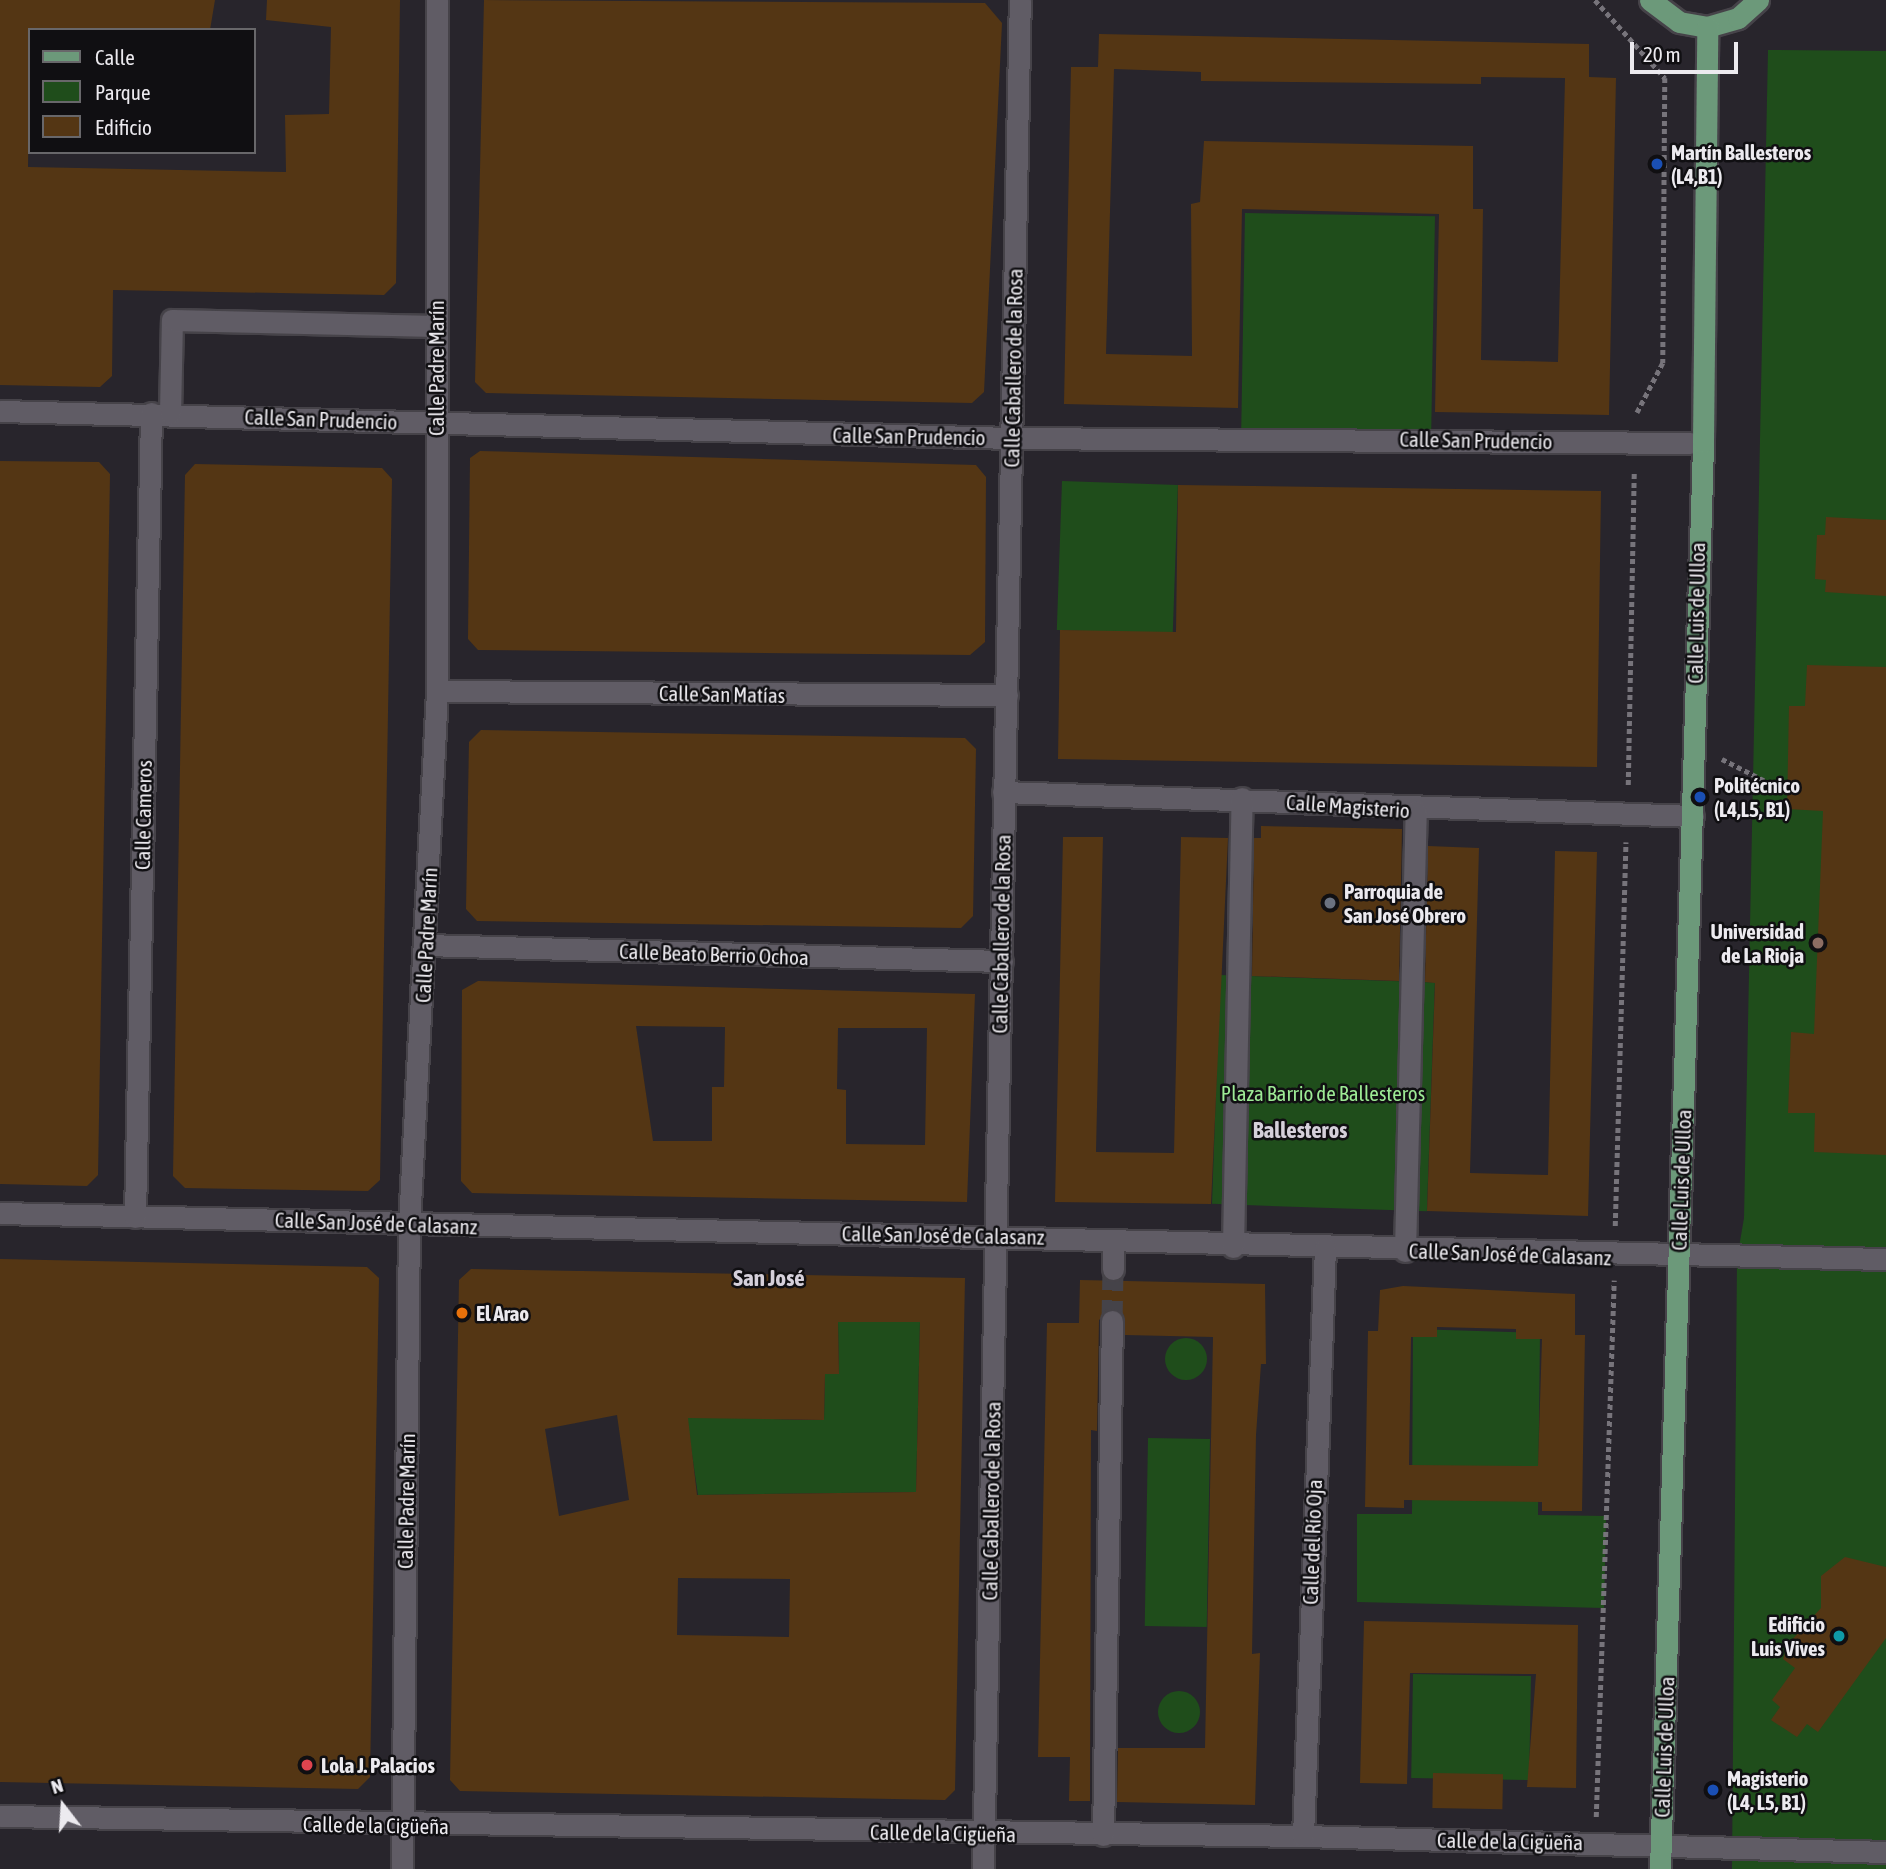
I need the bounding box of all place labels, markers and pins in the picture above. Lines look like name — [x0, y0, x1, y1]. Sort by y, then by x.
place label: Martín Ballesteros (L4,B1) — [1671, 139, 1811, 189]
marker: Martín Ballesteros (L4,B1) — [1649, 156, 1665, 172]
place label: Politécnico (L4,L5, B1) — [1714, 772, 1800, 822]
marker: Politécnico (L4,L5, B1) — [1692, 789, 1708, 805]
place label: Parroquia de San José Obrero — [1344, 878, 1466, 928]
marker: Parroquia de San José Obrero — [1322, 895, 1338, 911]
place label: Universidad de La Rioja — [1711, 918, 1804, 968]
marker: Universidad de La Rioja — [1810, 935, 1826, 951]
place label: El Arao — [476, 1300, 529, 1326]
marker: El Arao — [454, 1305, 470, 1321]
place label: Edificio Luis Vives — [1751, 1611, 1825, 1661]
marker: Edificio Luis Vives — [1831, 1628, 1847, 1644]
place label: Lola J. Palacios — [321, 1752, 435, 1778]
marker: Lola J. Palacios — [299, 1757, 315, 1773]
place label: Magisterio (L4, L5, B1) — [1727, 1765, 1808, 1815]
marker: Magisterio (L4, L5, B1) — [1705, 1782, 1721, 1798]

